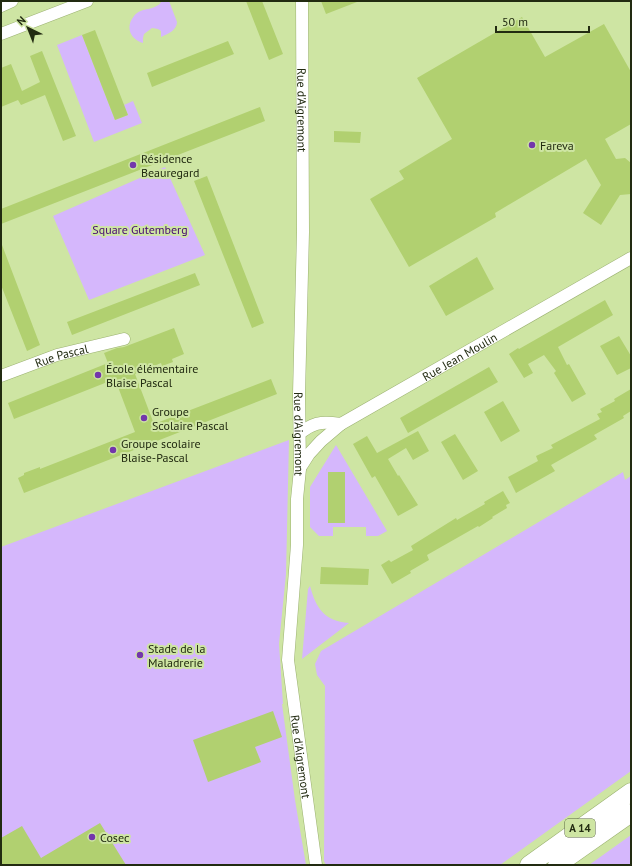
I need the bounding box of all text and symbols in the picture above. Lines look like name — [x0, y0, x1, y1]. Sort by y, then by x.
north arrow — [8, 8, 48, 48]
scale bar — [496, 8, 589, 34]
text: N — [14, 13, 29, 28]
text: 50 m — [502, 14, 528, 29]
street label: Rue d'Aigremont — [295, 68, 310, 152]
place label: Fareva — [540, 138, 574, 153]
marker: Fareva — [527, 140, 537, 150]
place label: Résidence Beauregard — [141, 151, 200, 180]
marker: Résidence Beauregard — [128, 160, 138, 170]
park label: Square Gutemberg — [92, 222, 188, 237]
street label: Rue Jean Moulin — [419, 329, 500, 384]
street label: Rue Pascal — [33, 340, 90, 370]
place label: École élémentaire Blaise Pascal — [106, 361, 198, 390]
marker: École élémentaire Blaise Pascal — [93, 370, 103, 380]
street label: Rue d'Aigremont — [291, 392, 308, 477]
place label: Groupe Scolaire Pascal — [152, 404, 229, 433]
marker: Groupe Scolaire Pascal — [139, 413, 149, 423]
place label: Groupe scolaire Blaise-Pascal — [121, 436, 201, 465]
marker: Groupe scolaire Blaise-Pascal — [108, 445, 118, 455]
place label: Stade de la Maladrerie — [148, 641, 205, 670]
marker: Stade de la Maladrerie — [135, 650, 145, 660]
street label: Rue d'Aigremont — [288, 714, 314, 799]
road number: A 14 — [565, 819, 595, 837]
place label: Cosec — [100, 830, 130, 845]
marker: Cosec — [87, 832, 97, 842]

